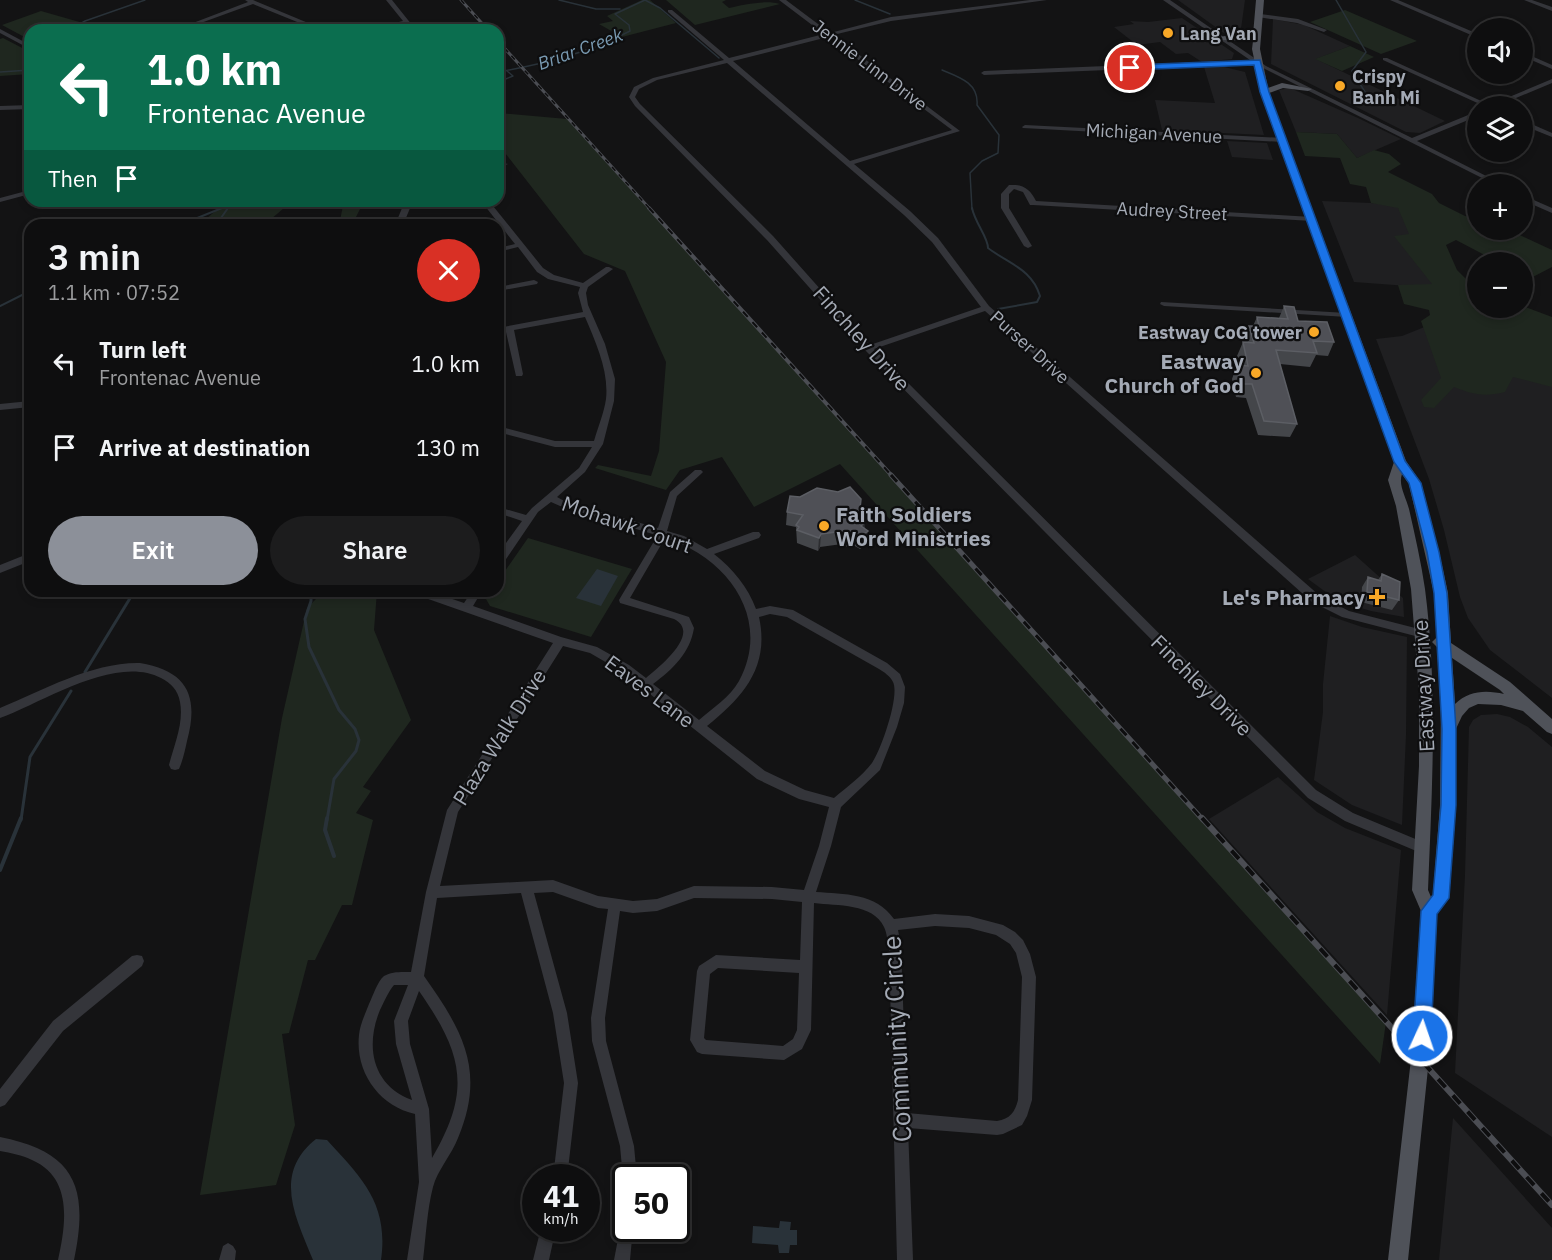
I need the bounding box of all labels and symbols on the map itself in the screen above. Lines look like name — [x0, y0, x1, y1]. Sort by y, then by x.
street label: Jennie Linn Drive — [808, 14, 932, 116]
place label: Lang Van — [1180, 22, 1257, 45]
water label: Briar Creek — [534, 23, 626, 75]
marker: Lang Van — [1161, 26, 1175, 40]
pin — [1104, 42, 1155, 93]
place label: Crispy Banh Mi — [1352, 65, 1420, 109]
marker: Crispy Banh Mi — [1333, 79, 1347, 93]
street label: Michigan Avenue — [1085, 118, 1223, 148]
street label: Audrey Street — [1116, 197, 1228, 225]
street label: Finchley Drive — [807, 279, 917, 397]
street label: Purser Drive — [986, 305, 1075, 389]
place label: Eastway CoG tower — [1138, 321, 1302, 344]
marker: Eastway CoG tower — [1307, 325, 1321, 339]
place label: Eastway Church of God — [1105, 347, 1245, 399]
marker: Eastway Church of God — [1249, 366, 1263, 380]
street label: Mohawk Court — [558, 489, 696, 559]
place label: Faith Soldiers Word Ministries — [836, 500, 991, 552]
marker: Faith Soldiers Word Ministries — [817, 519, 831, 533]
place label: Le's Pharmacy — [1222, 583, 1366, 611]
marker: Le's Pharmacy — [1370, 590, 1384, 604]
street label: Eastway Drive — [1406, 619, 1440, 753]
street label: Finchley Drive — [1145, 628, 1259, 742]
street label: Eaves Lane — [600, 648, 700, 734]
street label: Plaza Walk Drive — [446, 664, 552, 810]
street label: Community Circle — [874, 935, 918, 1143]
position arrow — [1390, 1004, 1454, 1068]
speed limit sign: 50 — [612, 1164, 690, 1242]

